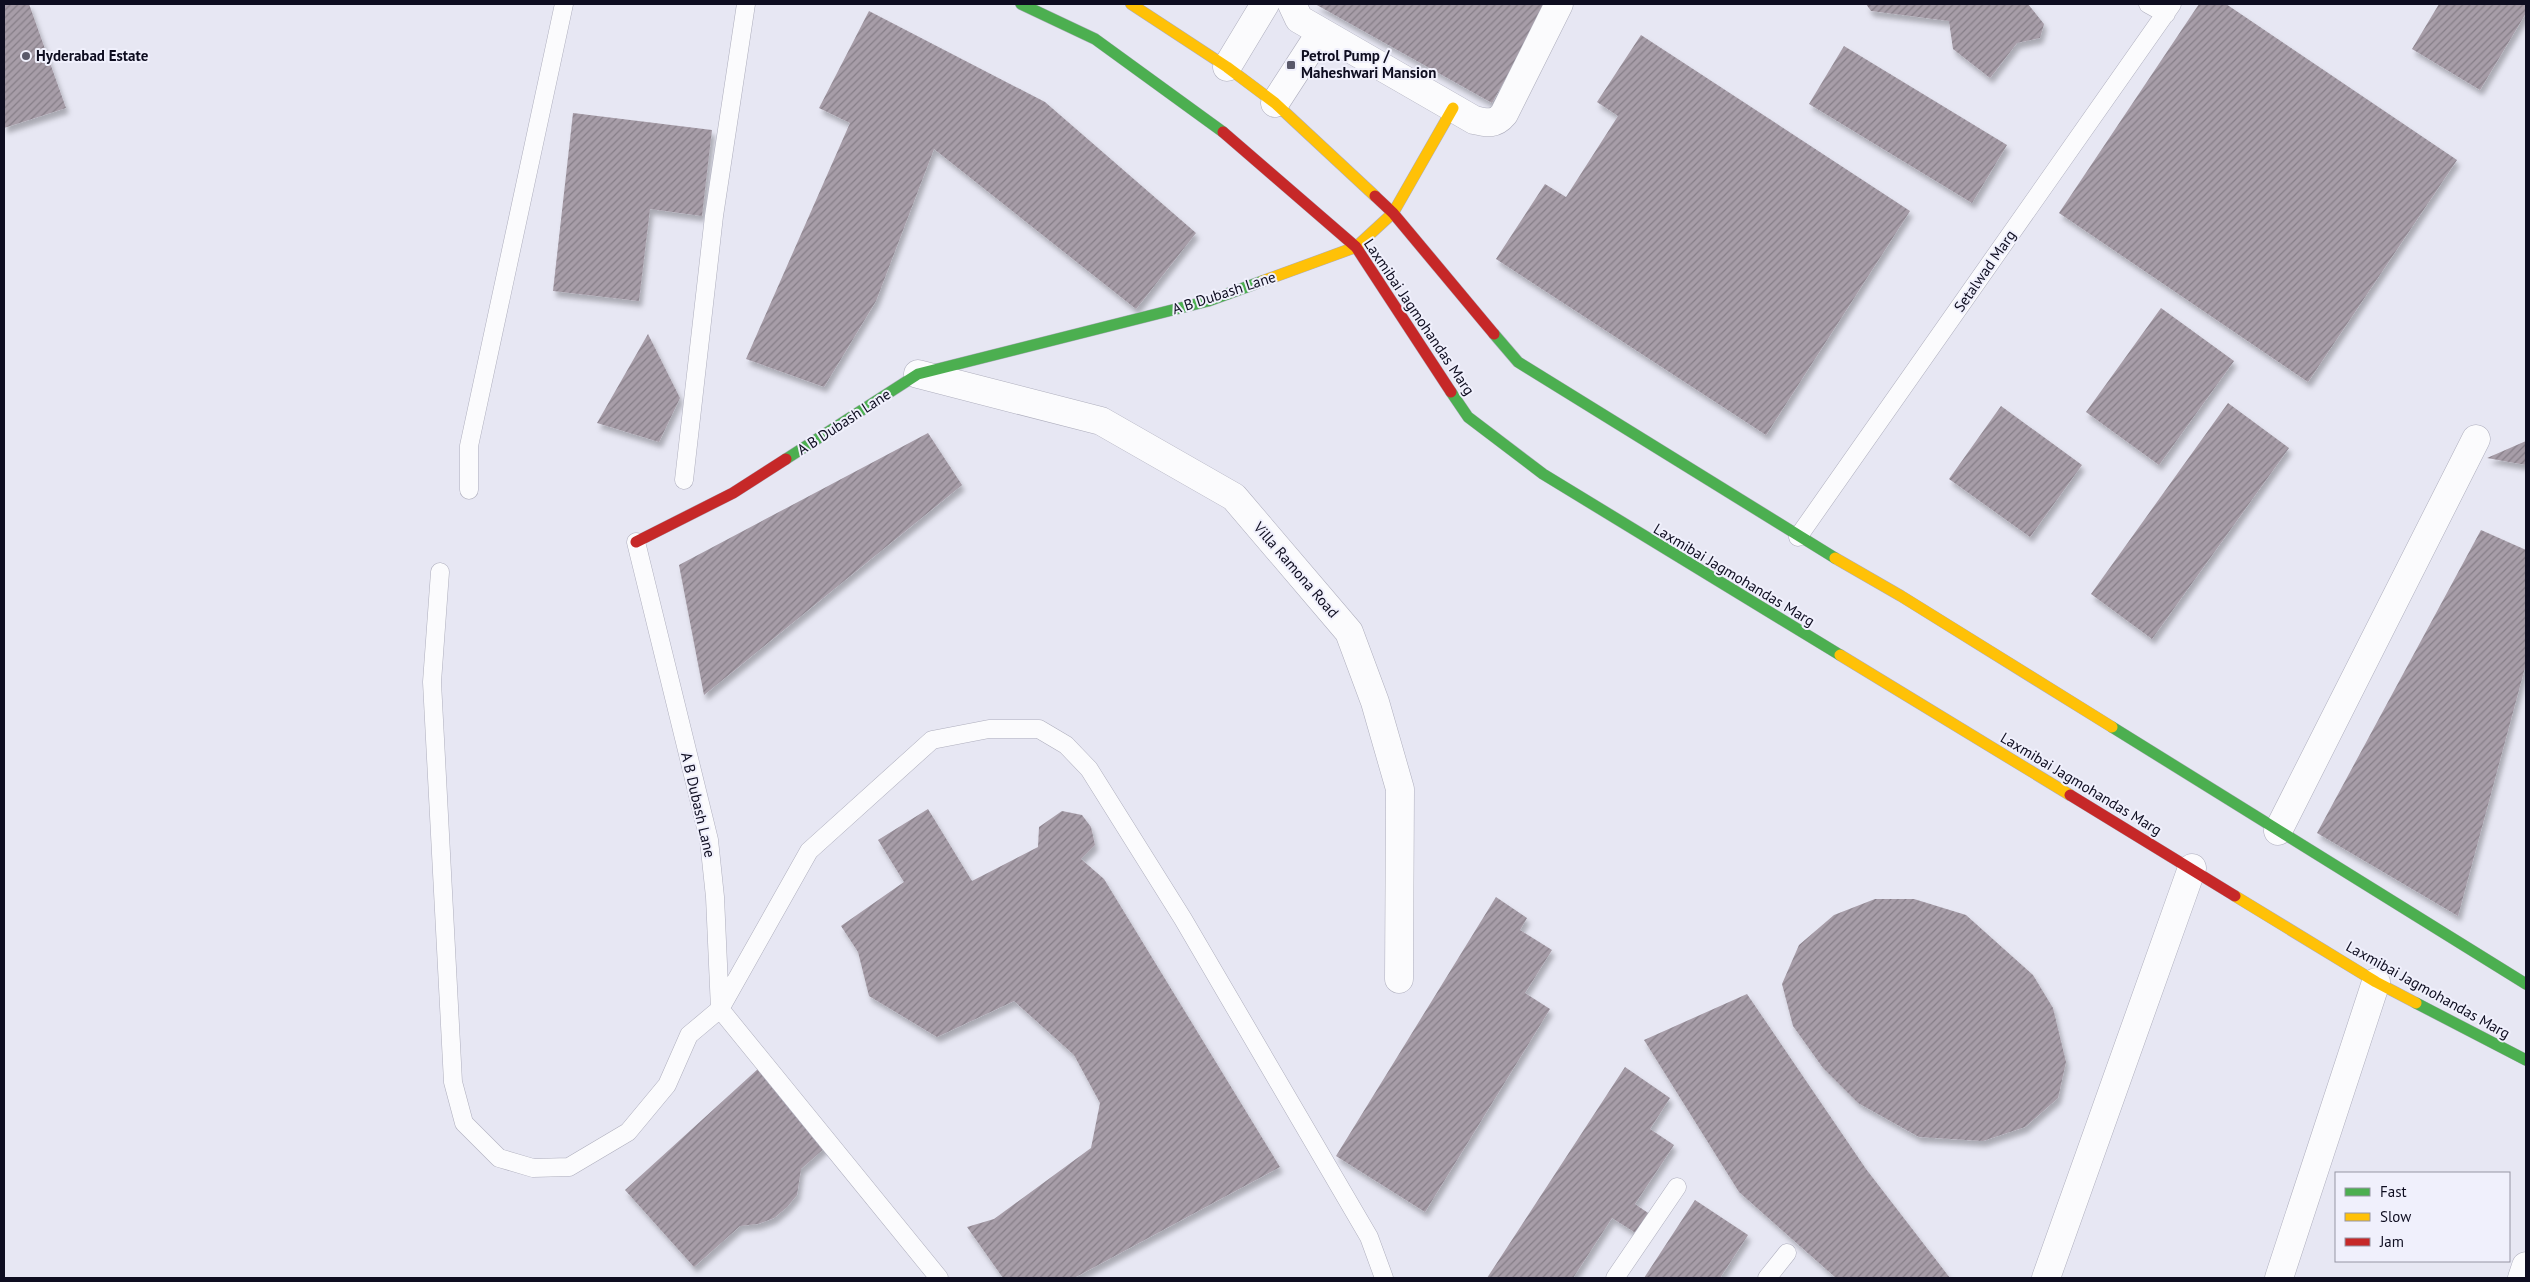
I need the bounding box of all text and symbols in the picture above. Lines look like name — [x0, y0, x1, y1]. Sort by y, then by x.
place label: Hyderabad Estate — [36, 46, 149, 65]
place label: Petrol Pump / Maheshwari Mansion — [1301, 46, 1436, 82]
marker: Hyderabad Estate — [20, 50, 32, 62]
marker: Petrol Pump / Maheshwari Mansion — [1285, 59, 1297, 71]
street label: Setalwad Marg — [1949, 226, 2020, 315]
street label: Laxmibai Jagmohandas Marg — [1360, 235, 1479, 399]
street label: A B Dubash Lane — [1170, 267, 1278, 318]
street label: A B Dubash Lane — [793, 384, 894, 459]
street label: Villa Ramona Road — [1249, 517, 1343, 621]
street label: Laxmibai Jagmohandas Marg — [1650, 519, 1818, 630]
street label: Laxmibai Jagmohandas Marg — [1997, 728, 2165, 839]
street label: A B Dubash Lane — [677, 750, 720, 859]
street label: Laxmibai Jagmohandas Marg — [2343, 937, 2514, 1043]
legend — [2335, 1172, 2510, 1262]
text: Fast — [2380, 1182, 2407, 1201]
text: Slow — [2380, 1207, 2411, 1226]
text: Jam — [2379, 1232, 2404, 1251]

